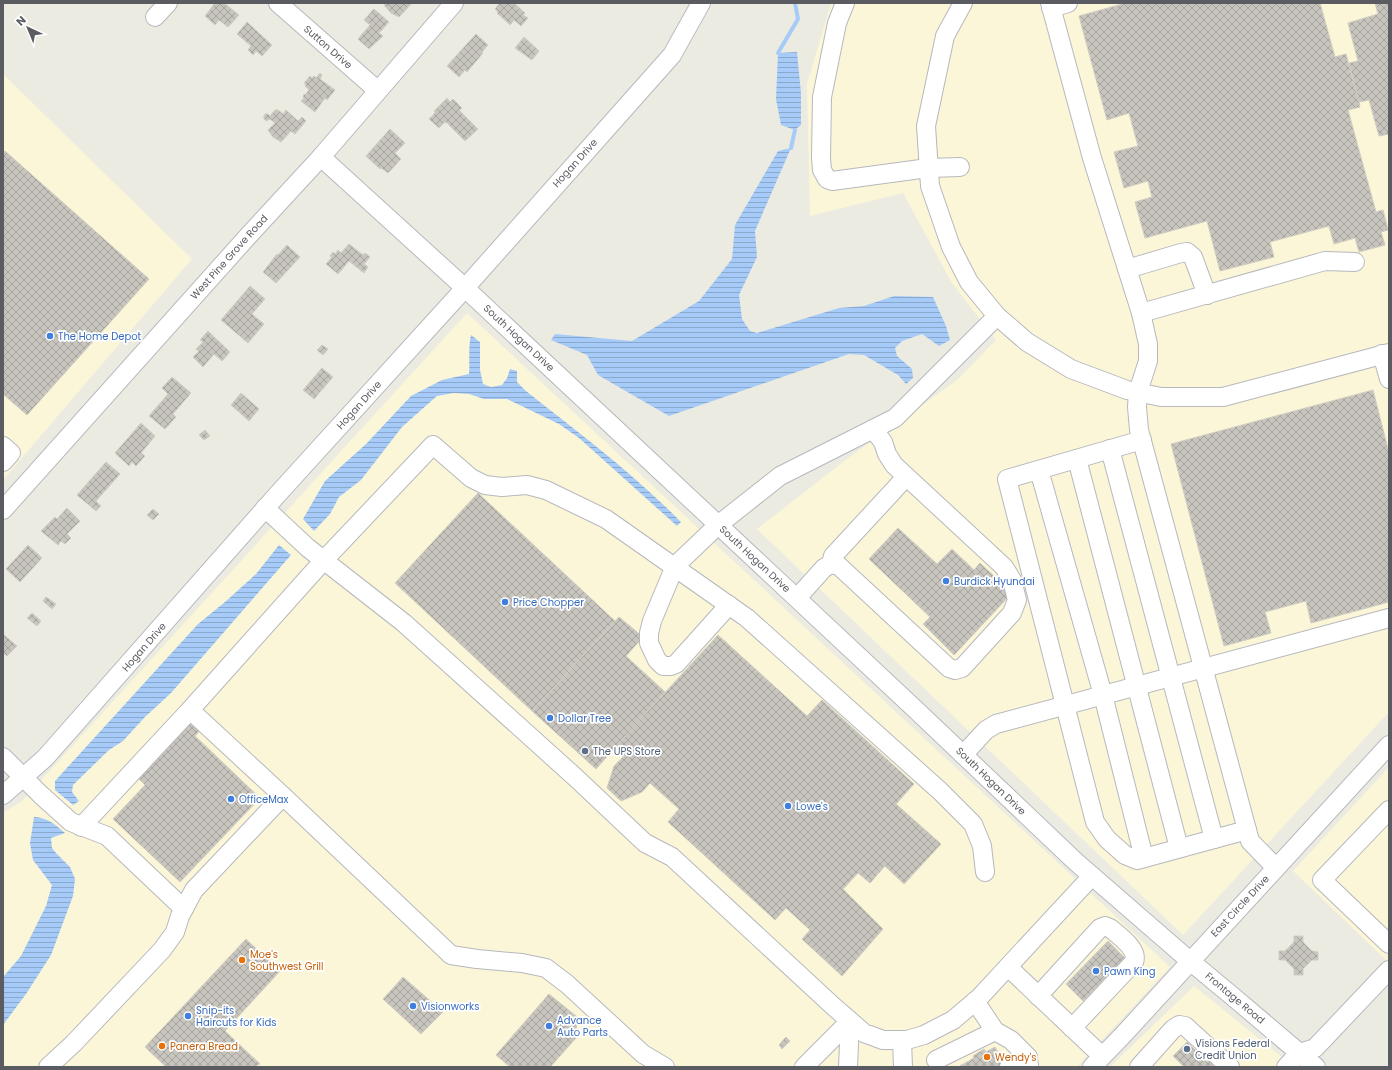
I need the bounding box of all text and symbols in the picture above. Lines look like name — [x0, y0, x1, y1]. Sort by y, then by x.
north arrow — [8, 8, 48, 48]
text: N — [13, 12, 30, 29]
street label: Sutton Drive — [300, 22, 356, 72]
street label: Hogan Drive — [549, 135, 601, 191]
street label: West Pine Grove Road — [187, 211, 271, 303]
street label: South Hogan Drive — [480, 301, 558, 375]
place label: The Home Depot — [58, 329, 142, 344]
marker: The Home Depot — [45, 331, 55, 341]
street label: Hogan Drive — [333, 377, 385, 433]
street label: South Hogan Drive — [716, 522, 794, 596]
place label: Burdick Hyundai — [954, 574, 1035, 589]
marker: Burdick Hyundai — [941, 576, 951, 586]
place label: Price Chopper — [513, 595, 584, 610]
marker: Price Chopper — [500, 597, 510, 607]
street label: Hogan Drive — [118, 619, 170, 675]
place label: Dollar Tree — [558, 711, 611, 726]
marker: Dollar Tree — [545, 713, 555, 723]
place label: The UPS Store — [593, 744, 661, 759]
street label: South Hogan Drive — [953, 744, 1029, 818]
marker: The UPS Store — [580, 746, 590, 756]
place label: OfficeMax — [239, 792, 289, 807]
marker: OfficeMax — [226, 794, 236, 804]
place label: Lowe's — [796, 799, 828, 814]
marker: Lowe's — [783, 801, 793, 811]
street label: East Circle Drive — [1207, 872, 1273, 940]
place label: Moe's Southwest Grill — [250, 947, 324, 974]
marker: Moe's Southwest Grill — [237, 955, 247, 965]
place label: Pawn King — [1104, 964, 1155, 979]
marker: Pawn King — [1091, 966, 1101, 976]
street label: Frontage Road — [1202, 969, 1268, 1027]
place label: Visionworks — [421, 999, 479, 1014]
marker: Visionworks — [408, 1001, 418, 1011]
place label: Snip-its Haircuts for Kids — [196, 1003, 276, 1030]
marker: Snip-its Haircuts for Kids — [183, 1011, 193, 1021]
place label: Advance Auto Parts — [557, 1013, 608, 1040]
marker: Advance Auto Parts — [544, 1021, 554, 1031]
place label: Visions Federal Credit Union — [1195, 1036, 1270, 1063]
place label: Panera Bread — [170, 1039, 238, 1054]
marker: Panera Bread — [157, 1041, 167, 1051]
marker: Visions Federal Credit Union — [1182, 1044, 1192, 1054]
place label: Wendy's — [995, 1050, 1037, 1065]
marker: Wendy's — [982, 1052, 992, 1062]

